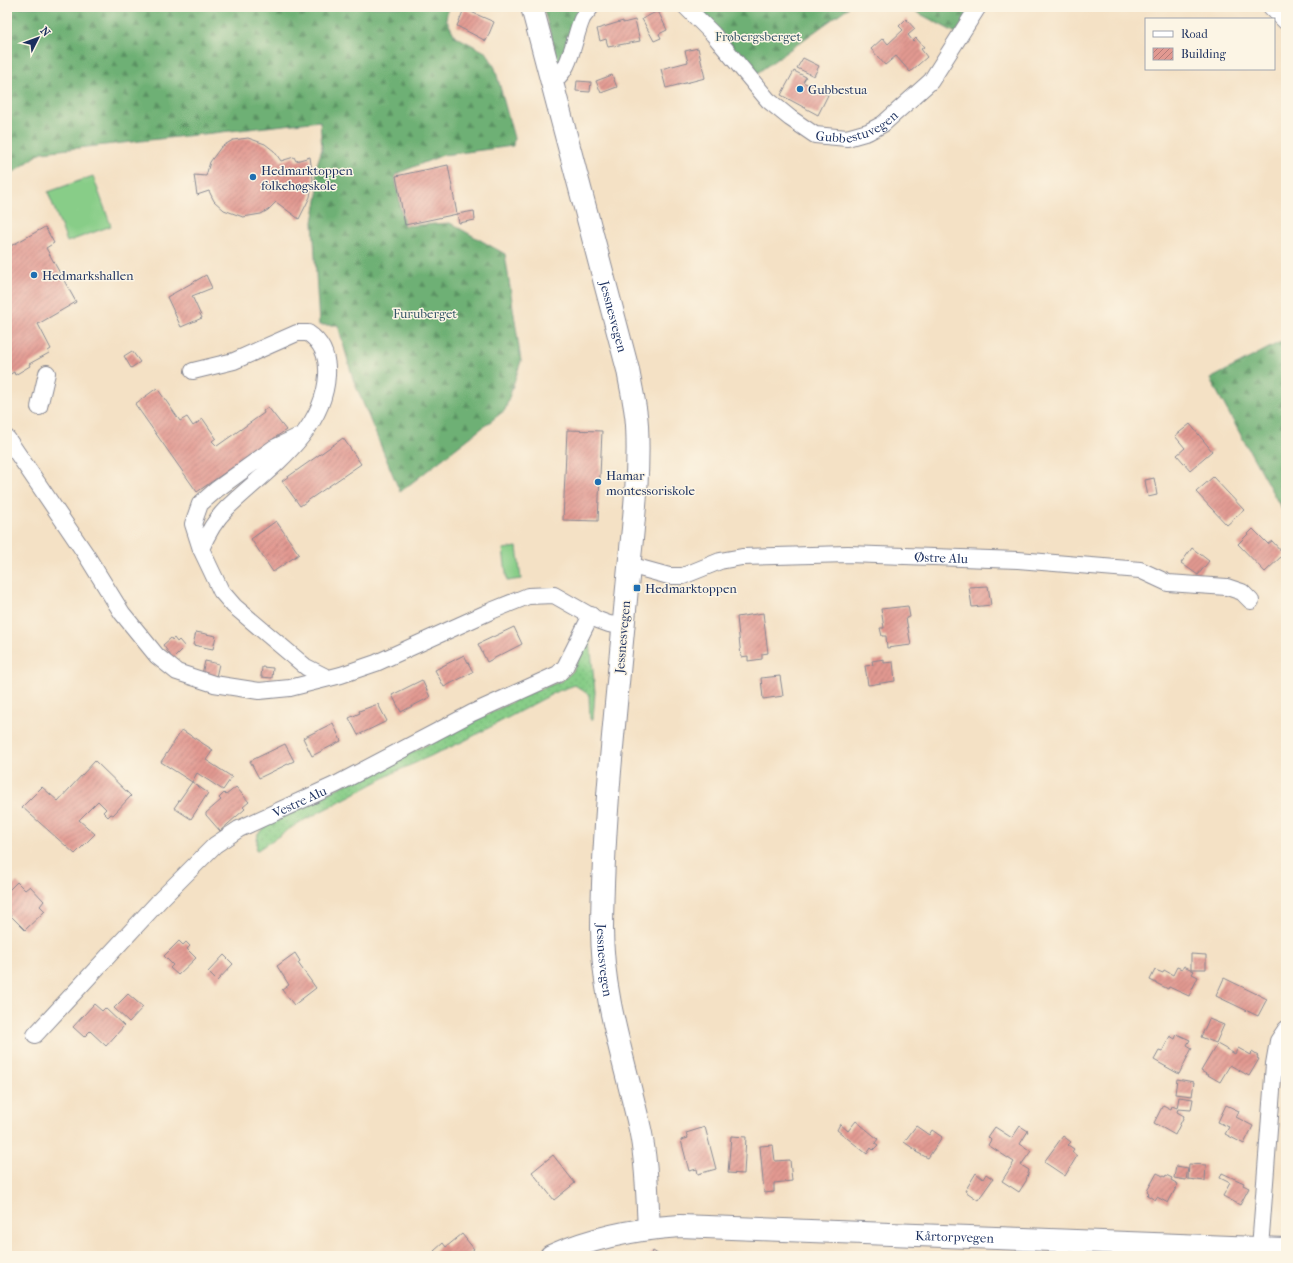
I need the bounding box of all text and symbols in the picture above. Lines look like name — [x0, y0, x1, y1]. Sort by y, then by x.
north arrow — [18, 18, 58, 58]
legend — [1145, 18, 1275, 70]
text: N — [37, 24, 53, 40]
text: Road — [1181, 27, 1208, 41]
park label: Frøbergsberget — [715, 29, 801, 44]
text: Building — [1181, 47, 1226, 61]
place label: Gubbestua — [808, 82, 868, 97]
marker: Gubbestua — [795, 84, 805, 94]
street label: Gubbestuvegen — [815, 107, 901, 146]
place label: Hedmarktoppen folkehøgskole — [261, 163, 353, 193]
marker: Hedmarktoppen folkehøgskole — [248, 172, 258, 182]
place label: Hedmarkshallen — [42, 268, 134, 283]
marker: Hedmarkshallen — [29, 270, 39, 280]
street label: Jessnesvegen — [596, 278, 630, 354]
park label: Furuberget — [393, 306, 457, 321]
place label: Hamar montessoriskole — [606, 468, 696, 498]
marker: Hamar montessoriskole — [593, 477, 603, 487]
street label: Østre Alu — [914, 549, 969, 566]
place label: Hedmarktoppen — [645, 581, 737, 596]
marker: Hedmarktoppen — [632, 583, 642, 593]
street label: Jessnesvegen — [612, 600, 633, 675]
street label: Vestre Alu — [269, 783, 329, 821]
street label: Jessnesvegen — [594, 923, 616, 998]
street label: Kårtorpvegen — [915, 1228, 995, 1246]

